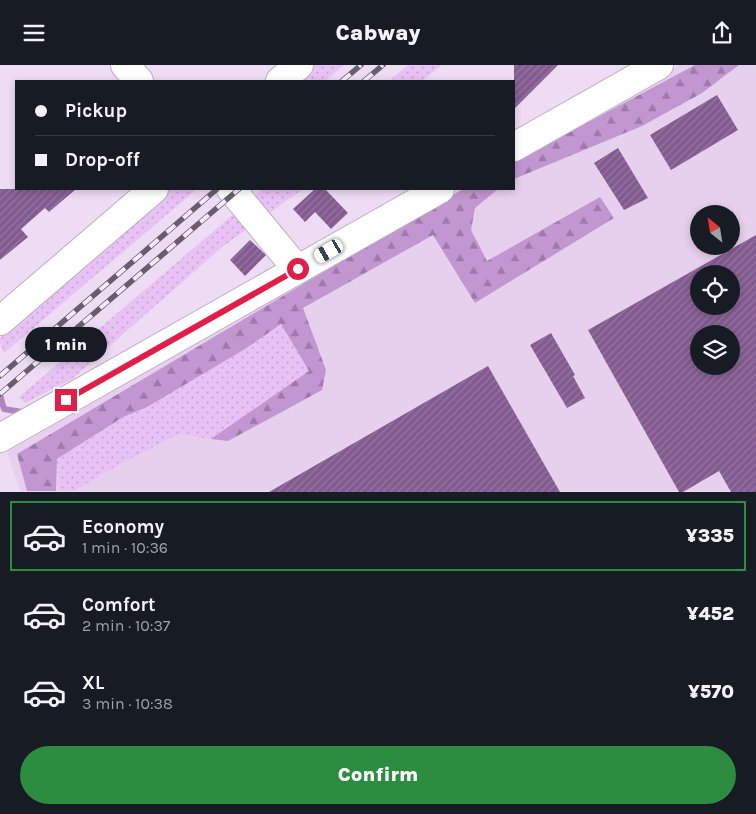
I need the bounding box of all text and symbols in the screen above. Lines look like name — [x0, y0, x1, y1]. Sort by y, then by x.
icon: menu — [20, 19, 48, 47]
icon: share — [708, 19, 736, 47]
text: Cabway — [335, 20, 421, 46]
text: Pickup — [65, 100, 127, 122]
text: Drop-off — [65, 149, 140, 171]
north arrow — [690, 205, 740, 255]
map controls — [690, 205, 740, 375]
car — [312, 237, 345, 265]
route start — [287, 258, 309, 280]
button: locate — [690, 265, 740, 315]
button: layers — [690, 325, 740, 375]
callout: 1 min — [25, 327, 107, 363]
text: 1 min — [45, 335, 87, 354]
route end — [55, 389, 77, 411]
icon: car — [22, 514, 67, 559]
text: Economy — [82, 516, 164, 538]
text: ¥335 — [686, 525, 734, 547]
text: 1 min · 10:36 — [82, 538, 168, 557]
icon: car — [22, 592, 67, 637]
text: Comfort — [82, 594, 156, 616]
text: ¥452 — [687, 603, 734, 625]
text: 2 min · 10:37 — [82, 616, 170, 635]
icon: car — [22, 670, 67, 715]
text: XL — [82, 672, 104, 694]
text: ¥570 — [688, 681, 734, 703]
text: 3 min · 10:38 — [82, 694, 173, 713]
button: Confirm — [20, 746, 736, 804]

